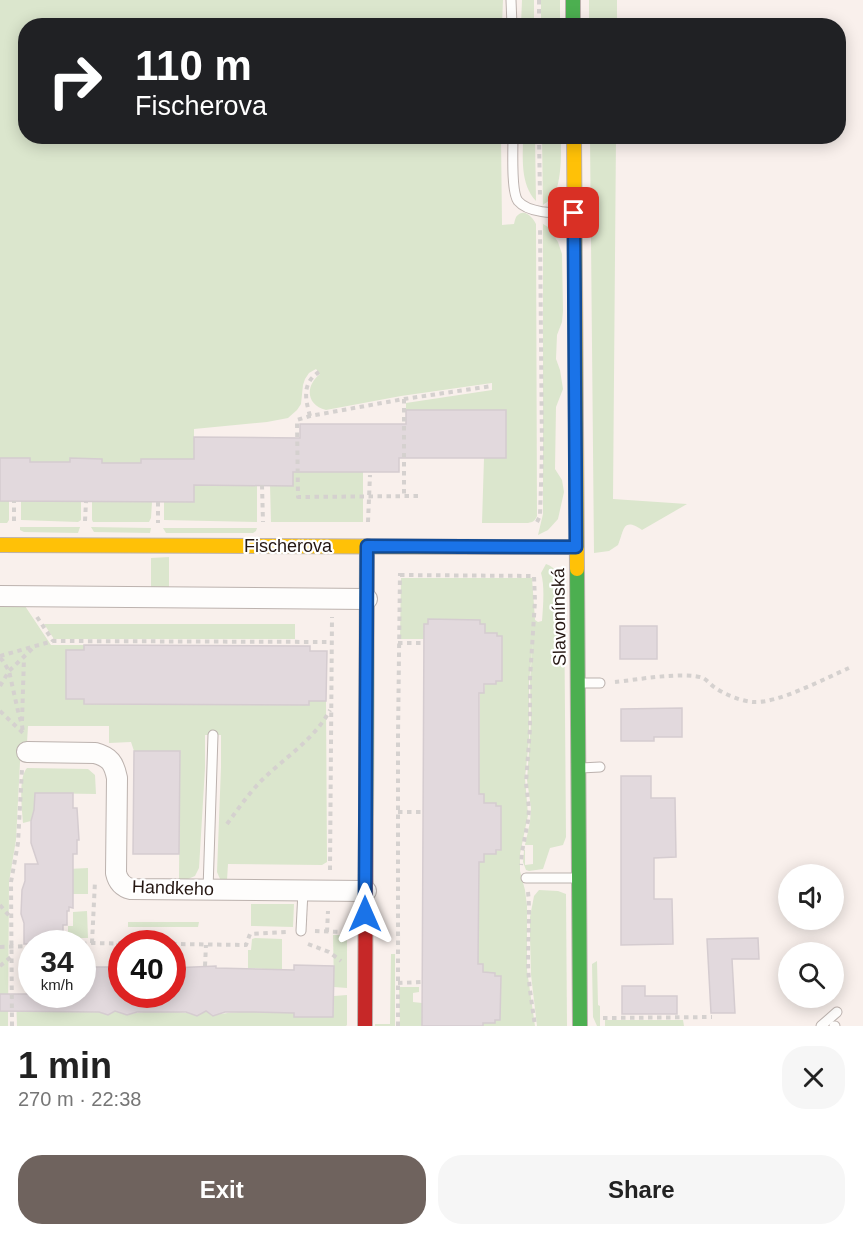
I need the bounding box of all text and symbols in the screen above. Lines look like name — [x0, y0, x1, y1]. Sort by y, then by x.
icon: right — [36, 42, 114, 120]
text: 110 m — [135, 42, 252, 89]
text: Fischerova — [135, 91, 267, 121]
pin — [548, 187, 599, 238]
icon: arrive — [557, 196, 590, 229]
street label: Fischerova — [244, 536, 333, 556]
street label: Slavonínská — [548, 567, 570, 666]
map controls — [778, 864, 844, 1008]
button: sound — [778, 864, 844, 930]
street label: Handkeho — [132, 877, 214, 899]
position arrow — [333, 882, 397, 946]
speed limit sign: 40 — [108, 930, 186, 1008]
button: search — [778, 942, 844, 1008]
text: 34 — [40, 945, 74, 978]
text: km/h — [41, 976, 73, 993]
text: 1 min — [18, 1045, 112, 1086]
button: close — [782, 1046, 845, 1109]
text: 270 m · 22:38 — [18, 1088, 141, 1110]
button: Exit — [18, 1155, 426, 1224]
button: Share — [438, 1155, 845, 1224]

